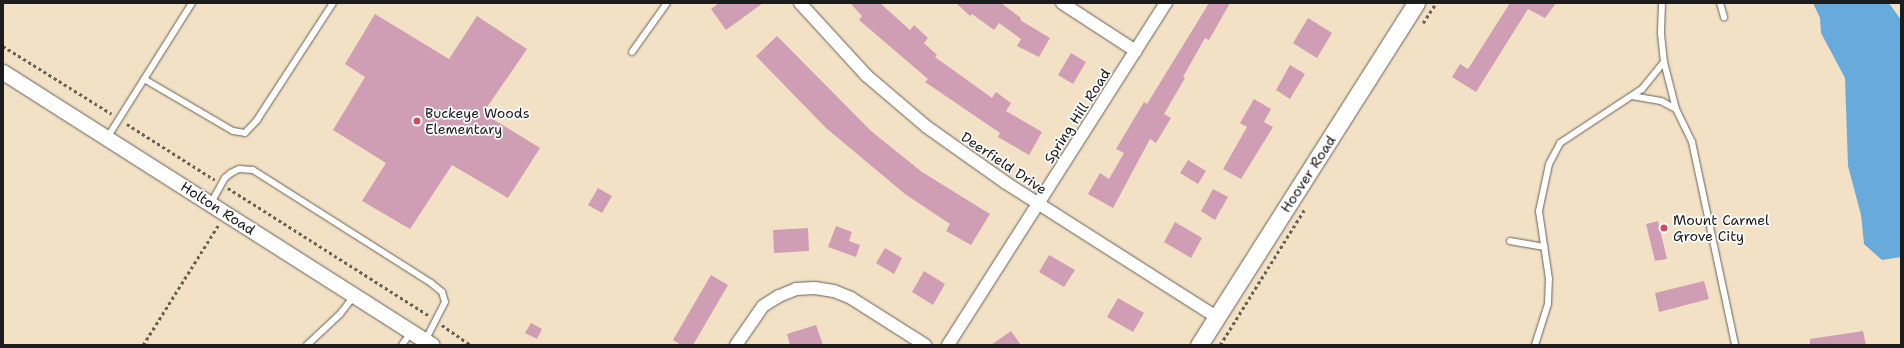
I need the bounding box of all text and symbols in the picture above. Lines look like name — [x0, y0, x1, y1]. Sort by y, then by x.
street label: Spring Hill Road — [1040, 66, 1114, 166]
place label: Buckeye Woods Elementary — [425, 105, 530, 138]
marker: Buckeye Woods Elementary — [412, 116, 422, 126]
street label: Deerfield Drive — [958, 128, 1050, 198]
street label: Hoover Road — [1277, 132, 1339, 216]
street label: Holton Road — [178, 178, 258, 238]
place label: Mount Carmel Grove City — [1673, 212, 1769, 244]
marker: Mount Carmel Grove City — [1658, 222, 1670, 234]

